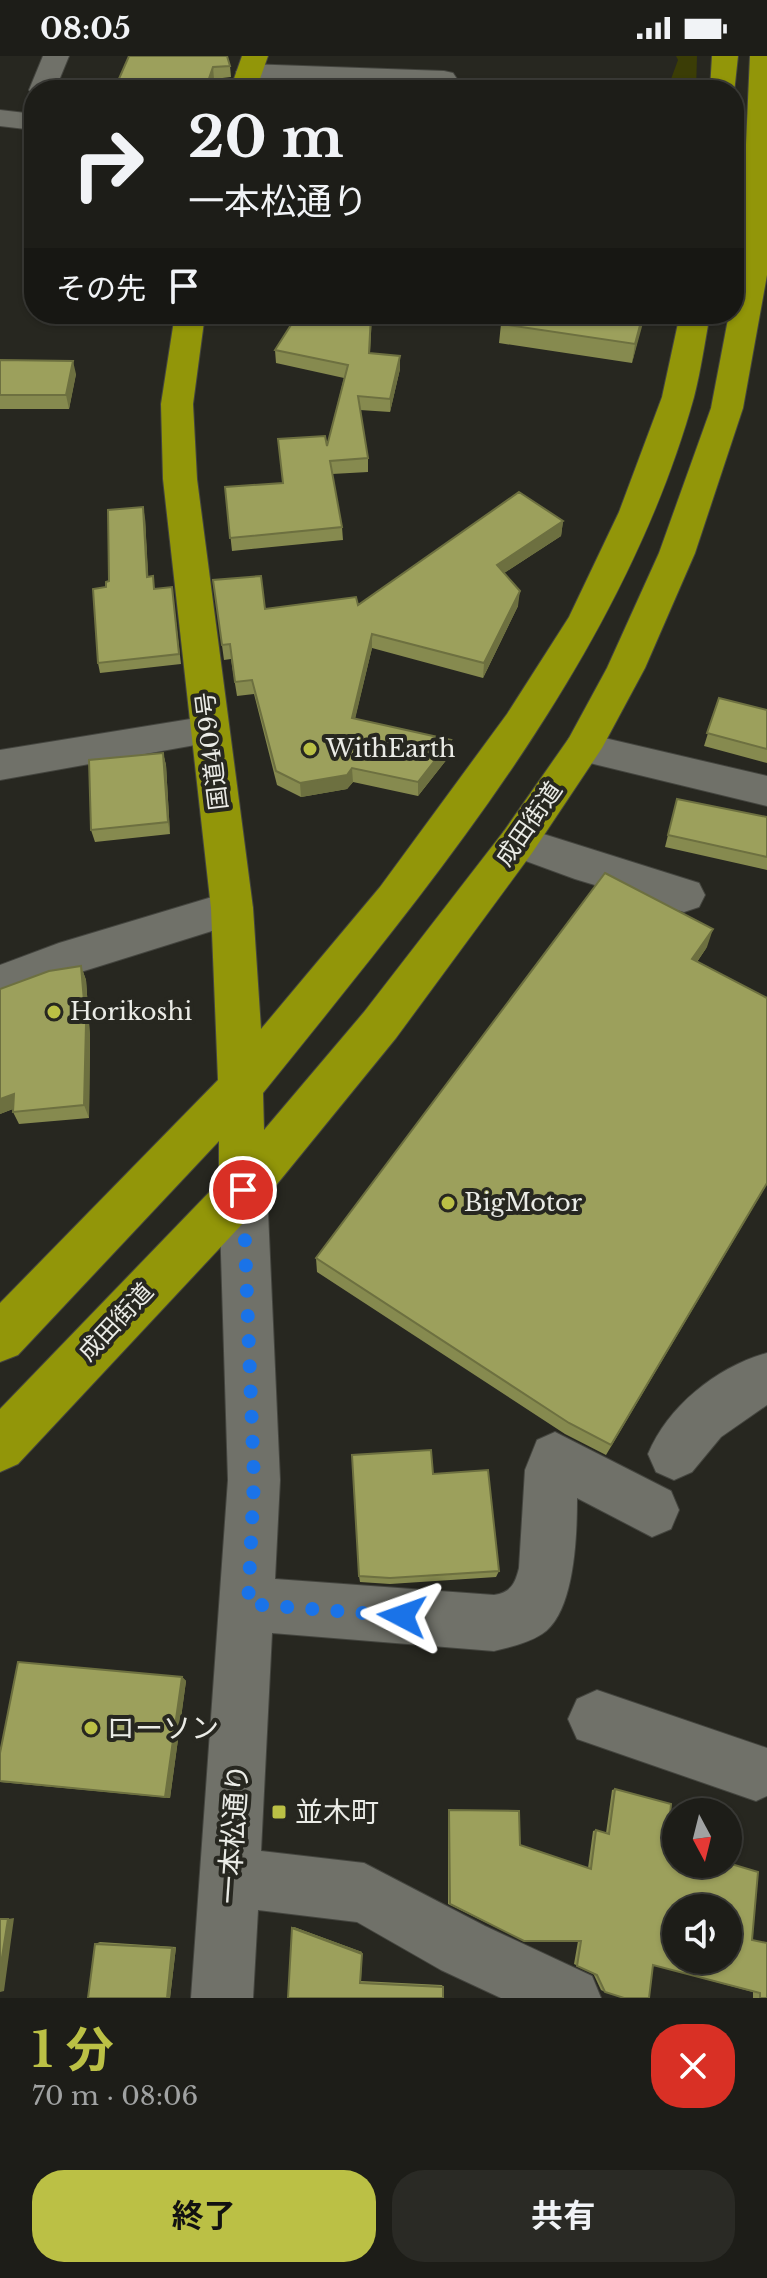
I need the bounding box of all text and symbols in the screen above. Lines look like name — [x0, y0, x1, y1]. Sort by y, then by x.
text: 08:05 — [40, 10, 131, 47]
text: 20 m — [188, 103, 344, 172]
icon: right — [56, 112, 160, 216]
text: 一本松通り — [188, 179, 368, 224]
icon: arrive — [162, 264, 206, 308]
text: その先 — [56, 270, 146, 307]
street label: 国道409号 — [190, 690, 233, 812]
place label: WithEarth — [325, 734, 456, 763]
marker: WithEarth — [301, 740, 319, 758]
street label: 成田街道 — [489, 776, 568, 871]
place label: Horikoshi — [70, 997, 192, 1026]
marker: Horikoshi — [45, 1003, 63, 1021]
pin — [209, 1156, 277, 1224]
icon: arrive — [221, 1168, 265, 1212]
place label: BigMotor — [464, 1188, 583, 1217]
marker: BigMotor — [439, 1194, 457, 1212]
street label: 成田街道 — [72, 1277, 159, 1367]
position arrow — [360, 1574, 444, 1658]
place label: ローソン — [107, 1711, 219, 1746]
marker: ローソン — [82, 1719, 100, 1737]
street label: 一本松通り — [211, 1763, 256, 1905]
place label: 並木町 — [295, 1795, 379, 1830]
north arrow — [662, 1798, 742, 1878]
map controls — [662, 1798, 742, 1974]
marker: 並木町 — [270, 1803, 288, 1821]
button: sound — [662, 1894, 742, 1974]
text: 1 分 — [32, 2020, 114, 2080]
button: close — [651, 2024, 735, 2108]
text: 70 m · 08:06 — [32, 2080, 198, 2112]
button: 終了 — [32, 2170, 376, 2262]
button: 共有 — [392, 2170, 735, 2262]

